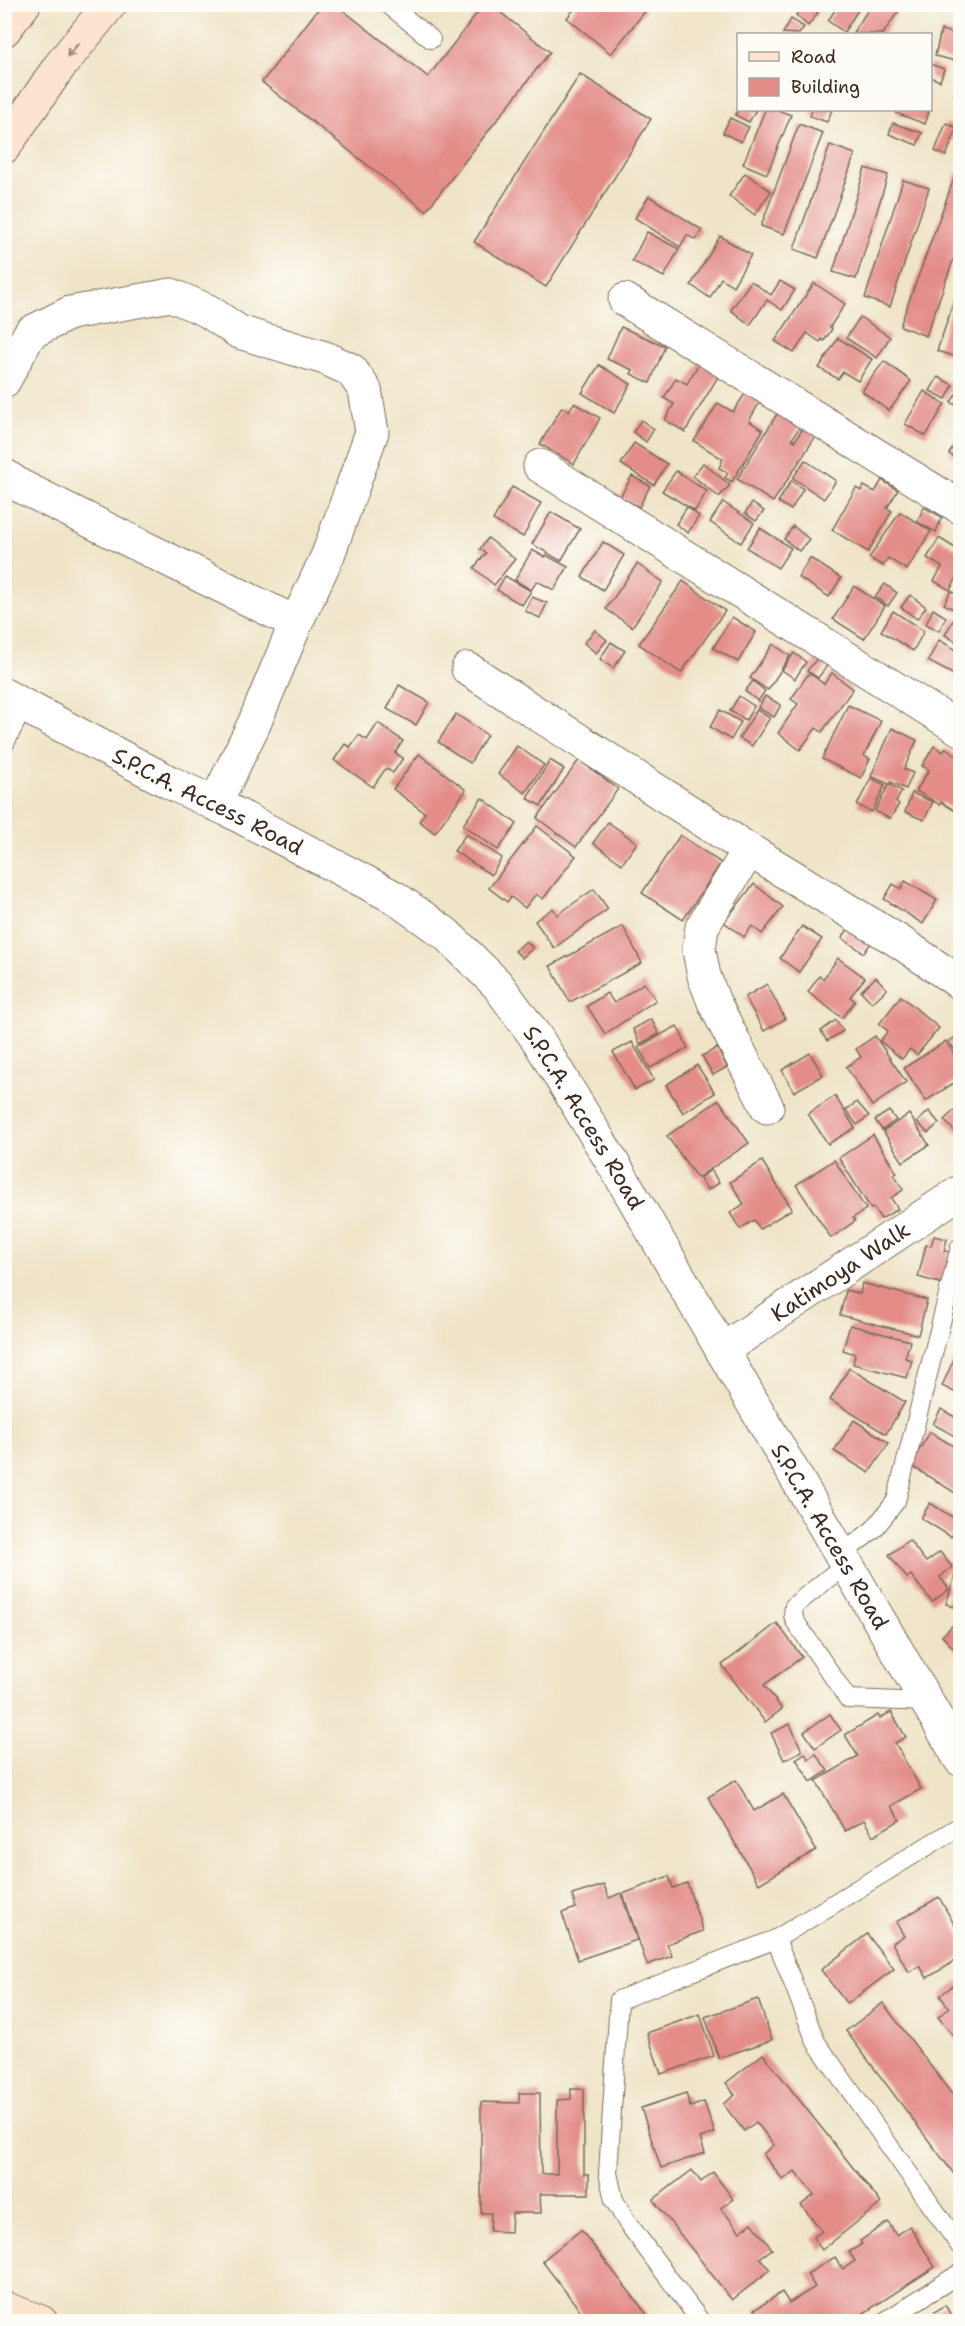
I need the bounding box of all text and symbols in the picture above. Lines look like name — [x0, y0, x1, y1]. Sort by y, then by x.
legend — [737, 33, 932, 111]
one-way arrow — [67, 42, 80, 58]
text: Road — [791, 45, 836, 69]
text: Building — [791, 75, 860, 99]
street label: S.P.C.A. Access Road — [108, 740, 309, 862]
street label: S.P.C.A. Access Road — [517, 1019, 651, 1215]
street label: Katimoya Walk — [765, 1215, 915, 1328]
street label: S.P.C.A. Access Road — [765, 1438, 896, 1635]

